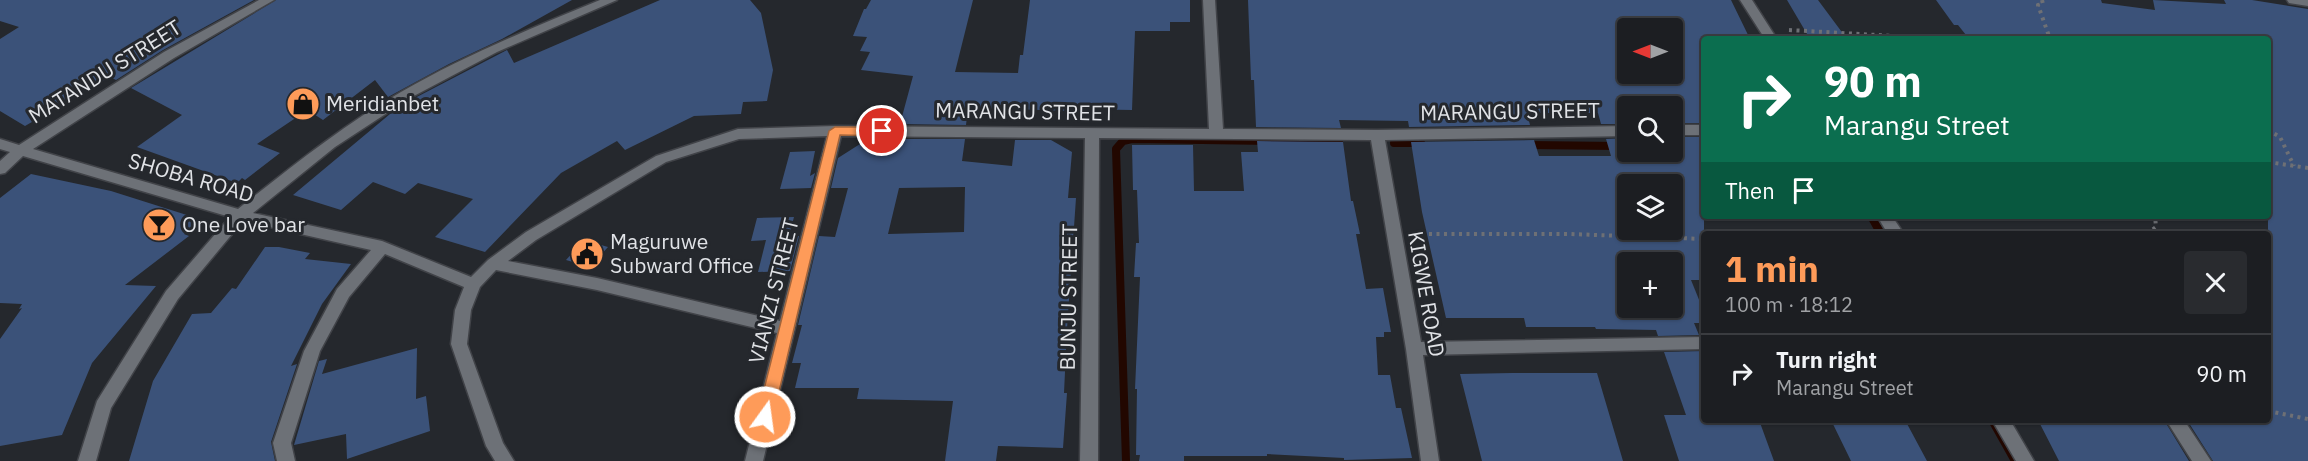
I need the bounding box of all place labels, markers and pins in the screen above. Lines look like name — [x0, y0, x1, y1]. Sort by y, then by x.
shop icon: Meridianbet — [285, 86, 321, 122]
place label: Meridianbet — [326, 89, 439, 117]
pin — [856, 105, 907, 156]
bar icon: One Love bar — [141, 207, 177, 243]
place label: One Love bar — [182, 210, 305, 238]
place label: Maguruwe Subward Office — [610, 227, 754, 279]
public building icon: Maguruwe Subward Office — [569, 236, 605, 272]

